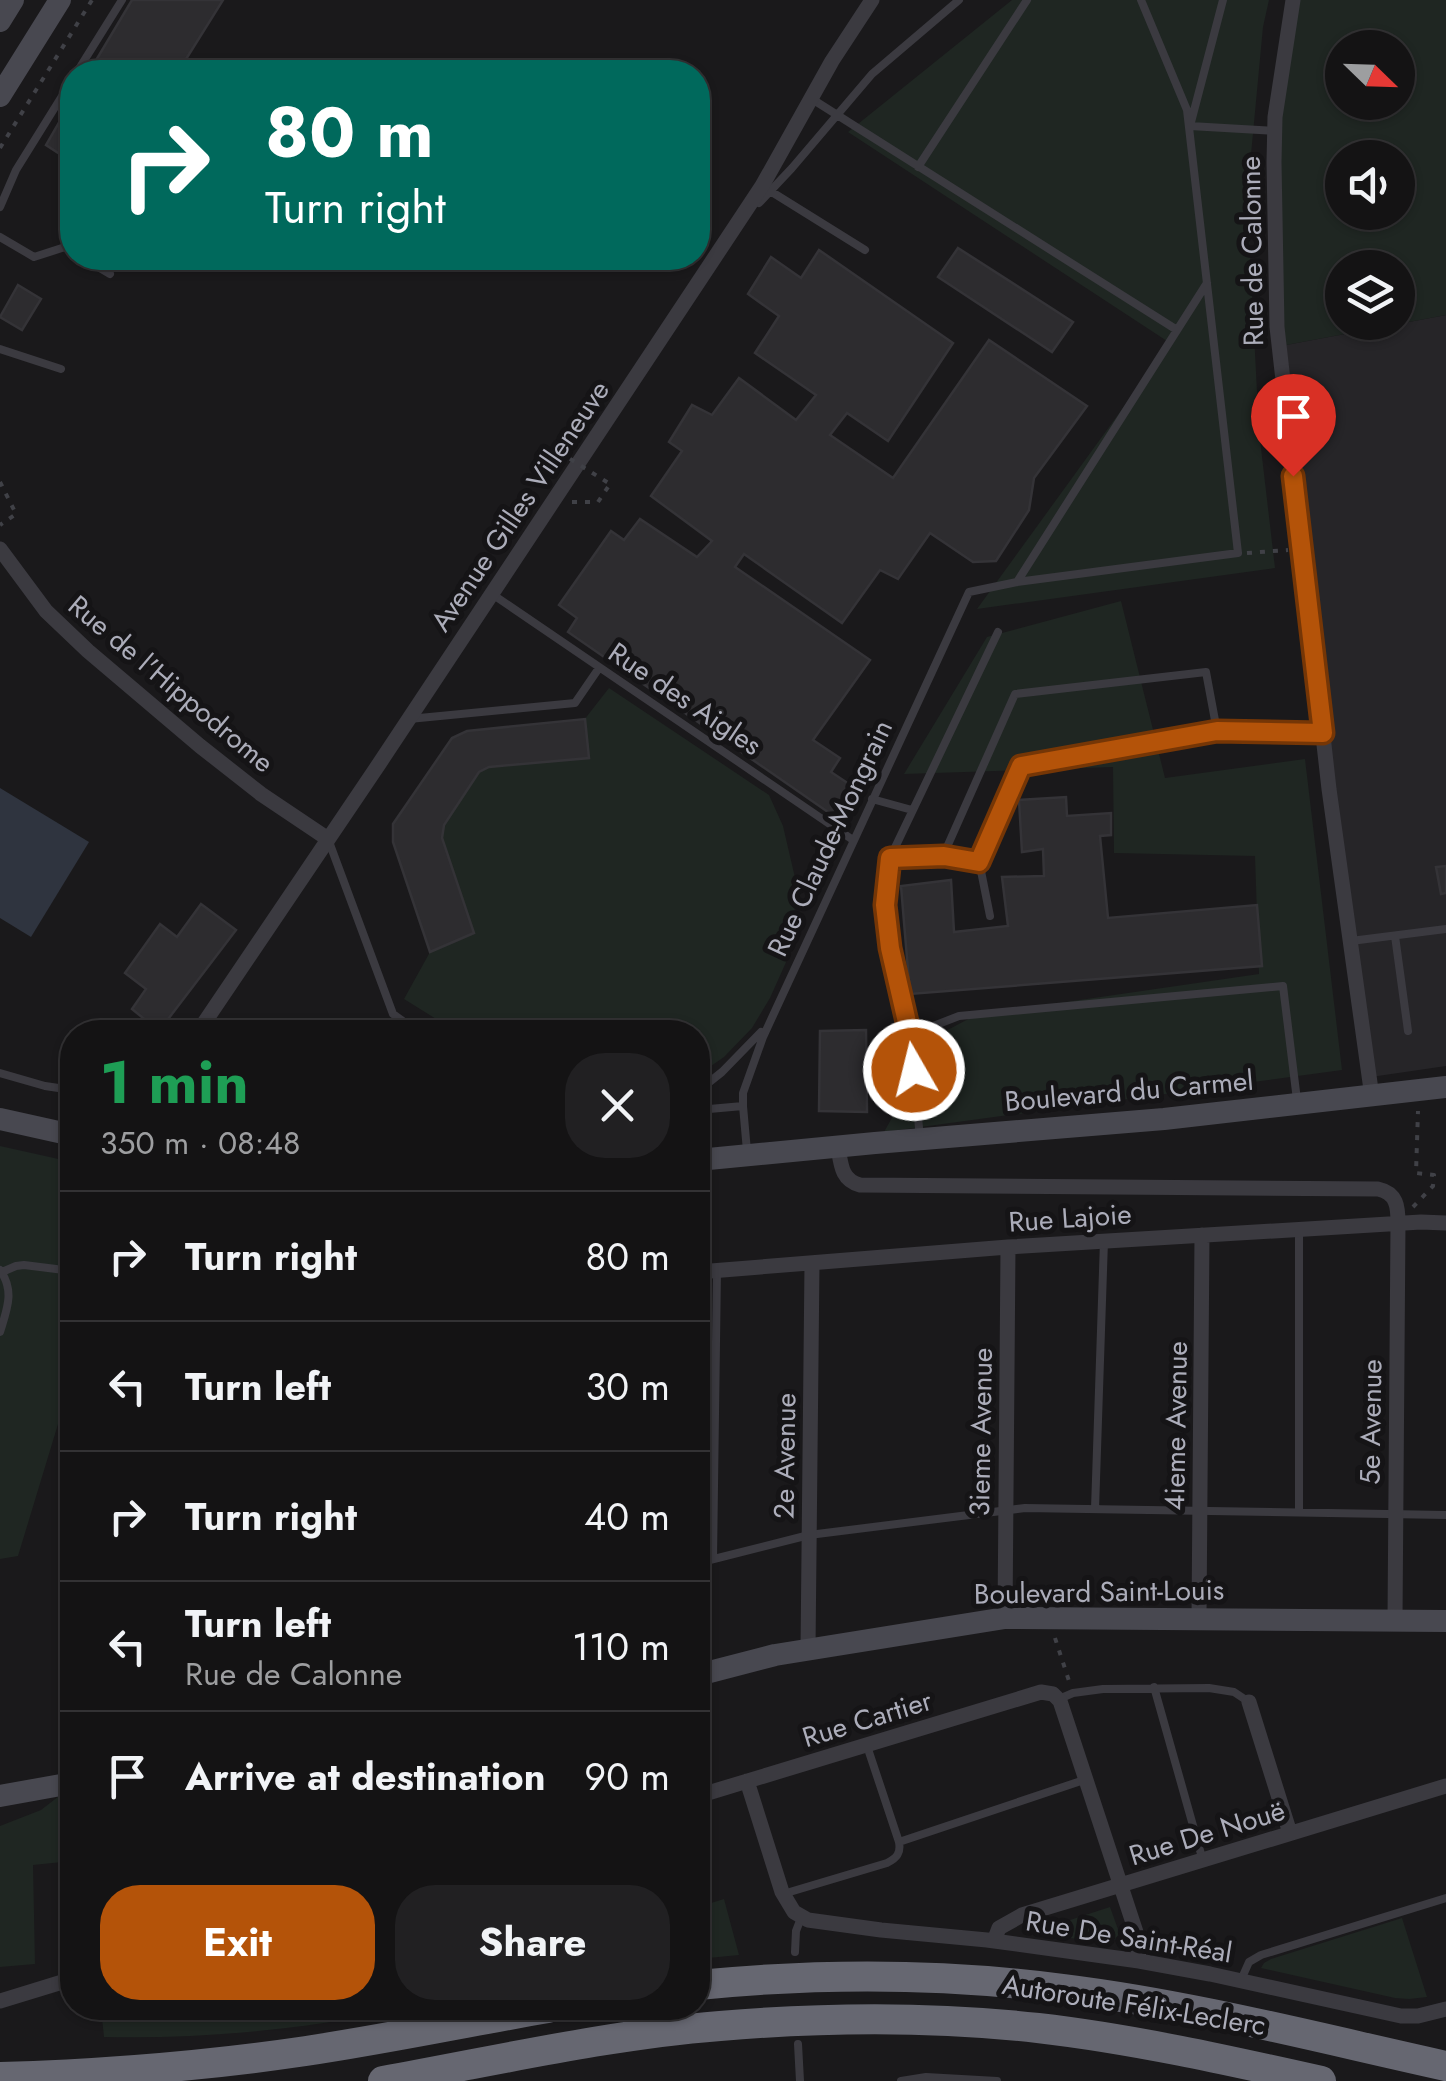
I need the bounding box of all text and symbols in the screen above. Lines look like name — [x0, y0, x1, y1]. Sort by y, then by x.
north arrow — [1325, 30, 1415, 120]
map controls — [1325, 30, 1415, 340]
text: 80 m — [265, 82, 434, 183]
icon: right — [100, 100, 230, 230]
button: sound — [1325, 140, 1415, 230]
street label: Rue de Calonne — [1230, 156, 1274, 346]
text: Turn right — [265, 175, 446, 240]
button: layers — [1325, 250, 1415, 340]
street label: Avenue Gilles Villeneuve — [421, 372, 619, 640]
pin — [1251, 374, 1336, 477]
icon: arrive — [1266, 389, 1321, 444]
street label: Rue de l'Hippodrome — [59, 586, 283, 782]
street label: Rue des Aigles — [600, 632, 770, 766]
street label: Rue Claude-Mongrain — [757, 713, 903, 963]
position arrow — [862, 1018, 966, 1122]
text: 1 min — [100, 1039, 249, 1126]
button: close — [565, 1053, 670, 1158]
street label: Boulevard du Carmel — [1003, 1060, 1255, 1122]
text: 350 m · 08:48 — [100, 1120, 300, 1166]
street label: Rue Lajoie — [1007, 1193, 1133, 1243]
icon: right — [100, 1229, 155, 1284]
text: Turn right — [185, 1229, 357, 1284]
text: 80 m — [585, 1229, 670, 1284]
street label: 4ieme Avenue — [1154, 1341, 1198, 1511]
street label: 3ieme Avenue — [959, 1347, 1003, 1517]
icon: left — [100, 1359, 155, 1414]
text: Turn left — [185, 1359, 331, 1414]
text: 30 m — [585, 1359, 670, 1414]
street label: 5e Avenue — [1349, 1359, 1393, 1485]
street label: 2e Avenue — [763, 1393, 807, 1519]
icon: right — [100, 1489, 155, 1544]
text: Turn right — [185, 1489, 357, 1544]
text: 40 m — [584, 1489, 670, 1544]
street label: Boulevard Saint-Louis — [973, 1569, 1225, 1615]
text: Turn left — [185, 1596, 331, 1651]
icon: left — [100, 1619, 155, 1674]
text: 110 m — [572, 1619, 670, 1674]
text: Rue de Calonne — [185, 1651, 402, 1697]
street label: Rue Cartier — [797, 1680, 937, 1758]
icon: arrive — [100, 1749, 155, 1804]
text: Arrive at destination — [185, 1749, 546, 1804]
text: 90 m — [584, 1749, 670, 1804]
street label: Rue De Nouë — [1124, 1790, 1290, 1876]
button: Exit — [100, 1885, 375, 2000]
button: Share — [395, 1885, 670, 2000]
street label: Rue De Saint-Réal — [1023, 1900, 1235, 1974]
street label: Autoroute Félix-Leclerc — [999, 1964, 1269, 2046]

